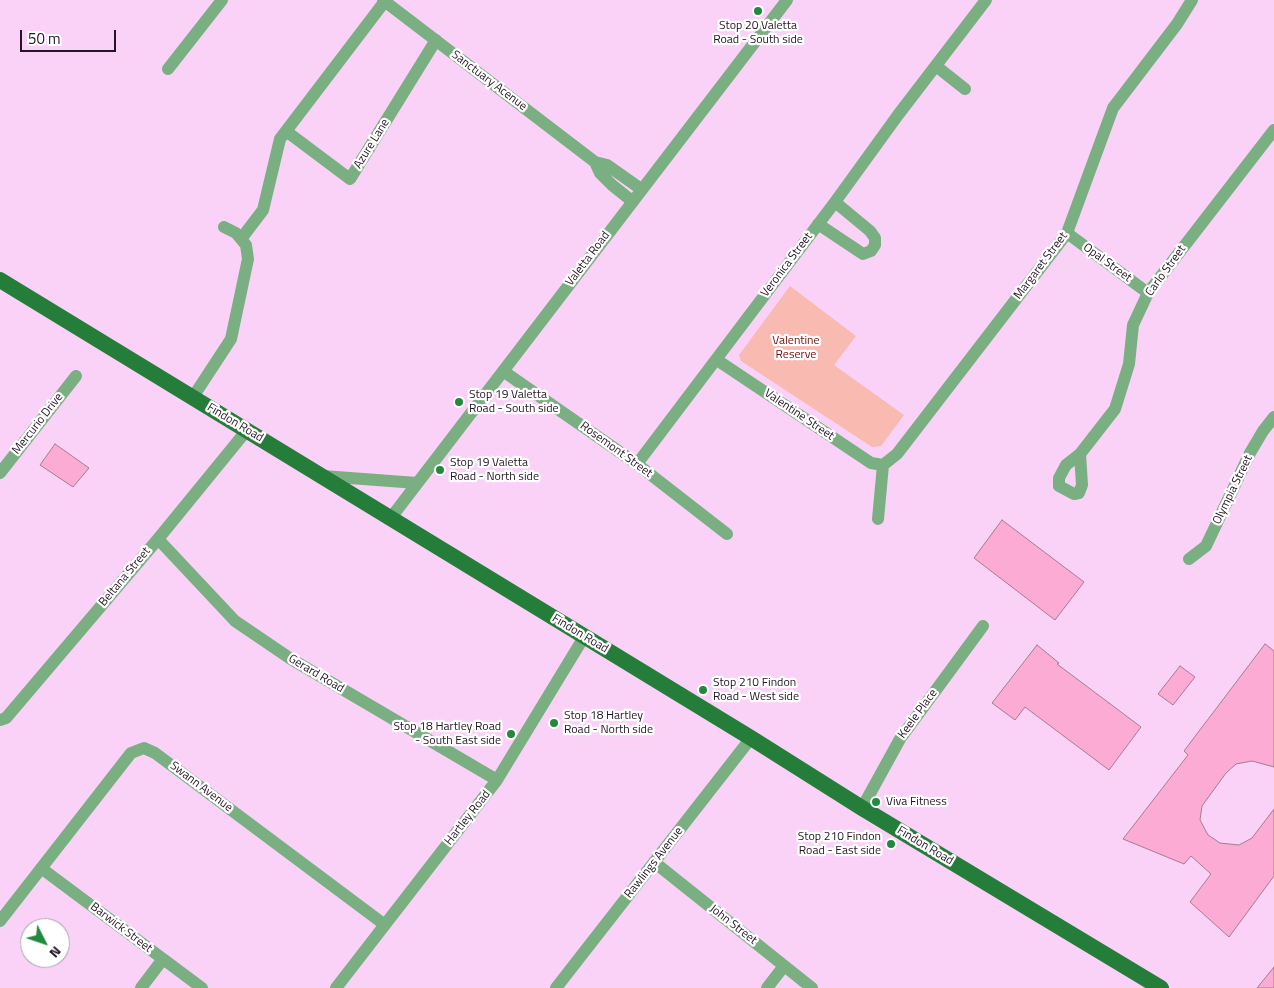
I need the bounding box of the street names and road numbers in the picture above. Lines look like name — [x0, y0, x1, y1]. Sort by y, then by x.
street label: Sanctuary Acenue — [449, 48, 529, 114]
street label: Azure Lane — [351, 116, 393, 172]
street label: Valetta Road — [563, 229, 613, 289]
street label: Veronica Street — [758, 230, 816, 300]
street label: Margaret Street — [1011, 230, 1071, 302]
street label: Opal Street — [1080, 241, 1134, 285]
street label: Carlo Street — [1143, 243, 1189, 299]
street label: Valentine Street — [761, 386, 837, 444]
street label: Mercurio Drive — [10, 391, 66, 457]
street label: Findon Road — [204, 401, 266, 445]
street label: Rosemont Street — [577, 419, 655, 481]
street label: Olympia Street — [1210, 453, 1256, 527]
street label: Beltana Street — [96, 545, 154, 609]
street label: Findon Road — [549, 612, 611, 656]
street label: Gerard Road — [285, 652, 347, 696]
street label: Keele Place — [895, 687, 941, 741]
street label: Swann Avenue — [167, 759, 235, 815]
street label: Hartley Road — [442, 788, 494, 848]
street label: Findon Road — [894, 824, 956, 868]
street label: Rawlings Avenue — [622, 825, 686, 901]
street label: Barwick Street — [87, 900, 155, 956]
street label: John Street — [706, 902, 760, 948]

